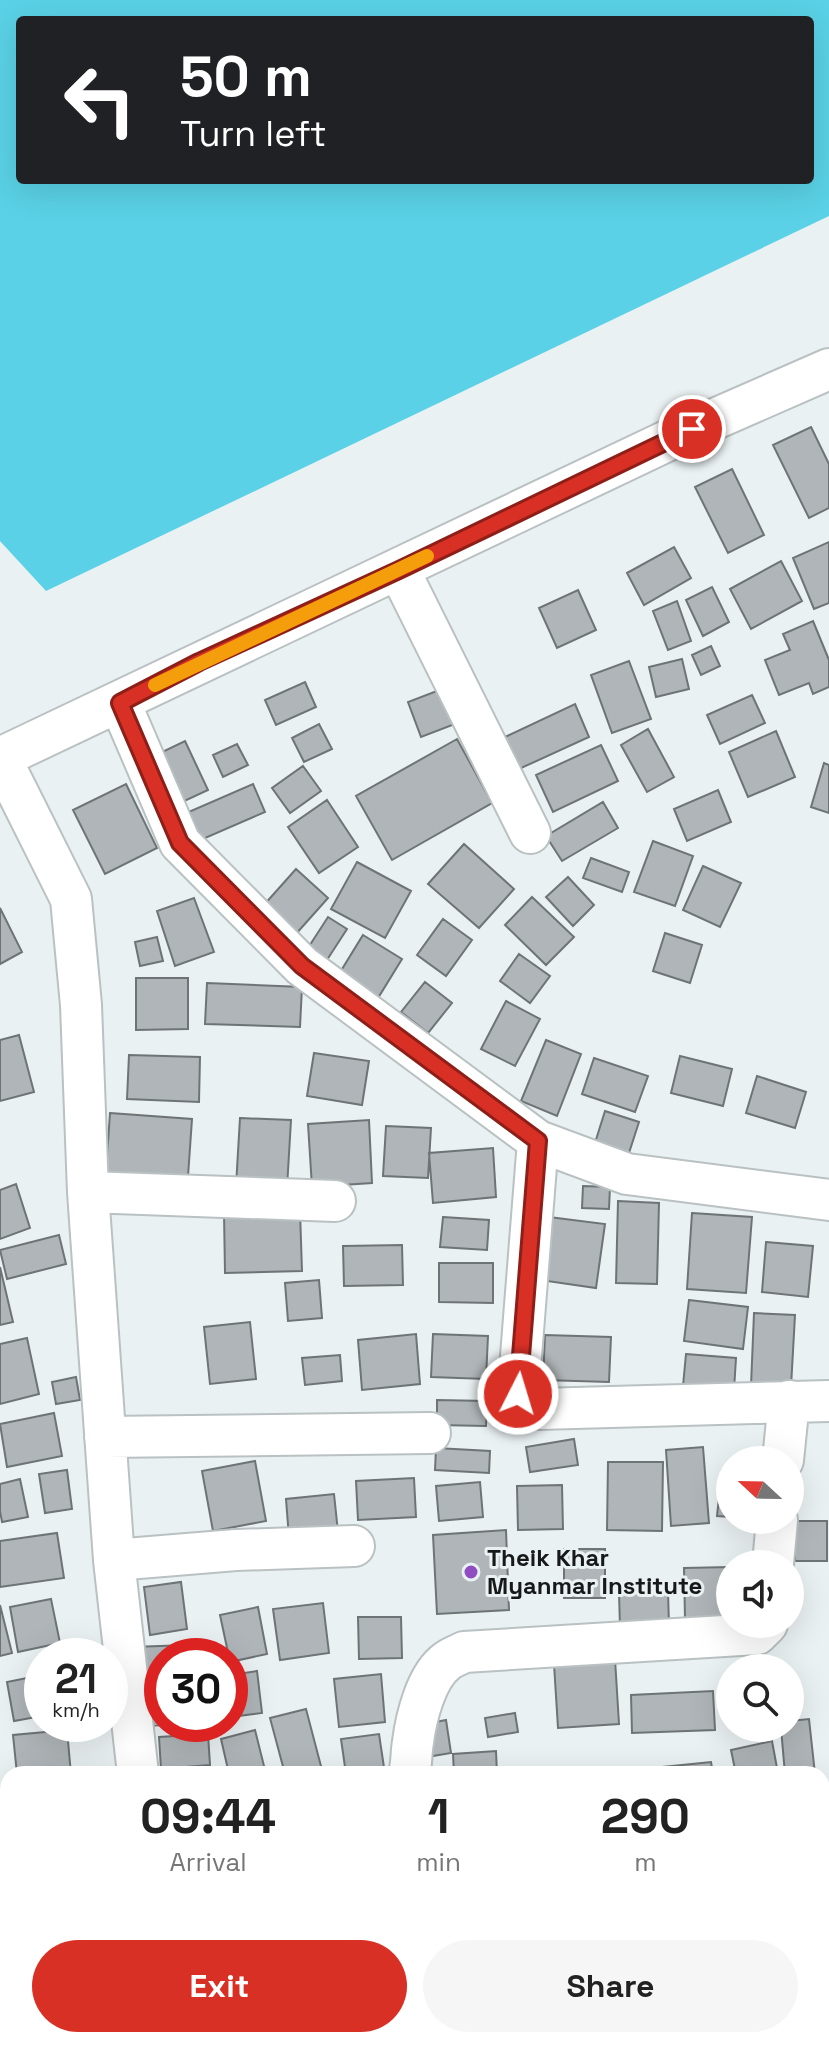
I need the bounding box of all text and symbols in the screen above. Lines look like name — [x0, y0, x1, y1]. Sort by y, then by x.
text: 50 m — [180, 41, 312, 112]
icon: left — [48, 48, 152, 152]
text: Turn left — [180, 111, 327, 157]
pin — [658, 395, 726, 463]
icon: arrive — [670, 407, 714, 451]
position arrow — [476, 1352, 560, 1436]
north arrow — [716, 1446, 804, 1534]
map controls — [716, 1446, 804, 1742]
place label: Theik Khar Myanmar Institute — [487, 1542, 702, 1601]
button: sound — [716, 1550, 804, 1638]
marker: Theik Khar Myanmar Institute — [462, 1563, 480, 1581]
speed limit sign: 30 — [144, 1638, 248, 1742]
text: 21 — [55, 1654, 97, 1705]
button: search — [716, 1654, 804, 1742]
text: km/h — [52, 1697, 100, 1723]
text: 09:44 — [140, 1786, 276, 1847]
text: 1 — [428, 1786, 449, 1847]
text: 290 — [601, 1786, 690, 1847]
text: Arrival — [169, 1845, 247, 1879]
text: min — [416, 1845, 461, 1879]
text: m — [634, 1845, 657, 1879]
button: Exit — [32, 1940, 407, 2032]
button: Share — [423, 1940, 798, 2032]

